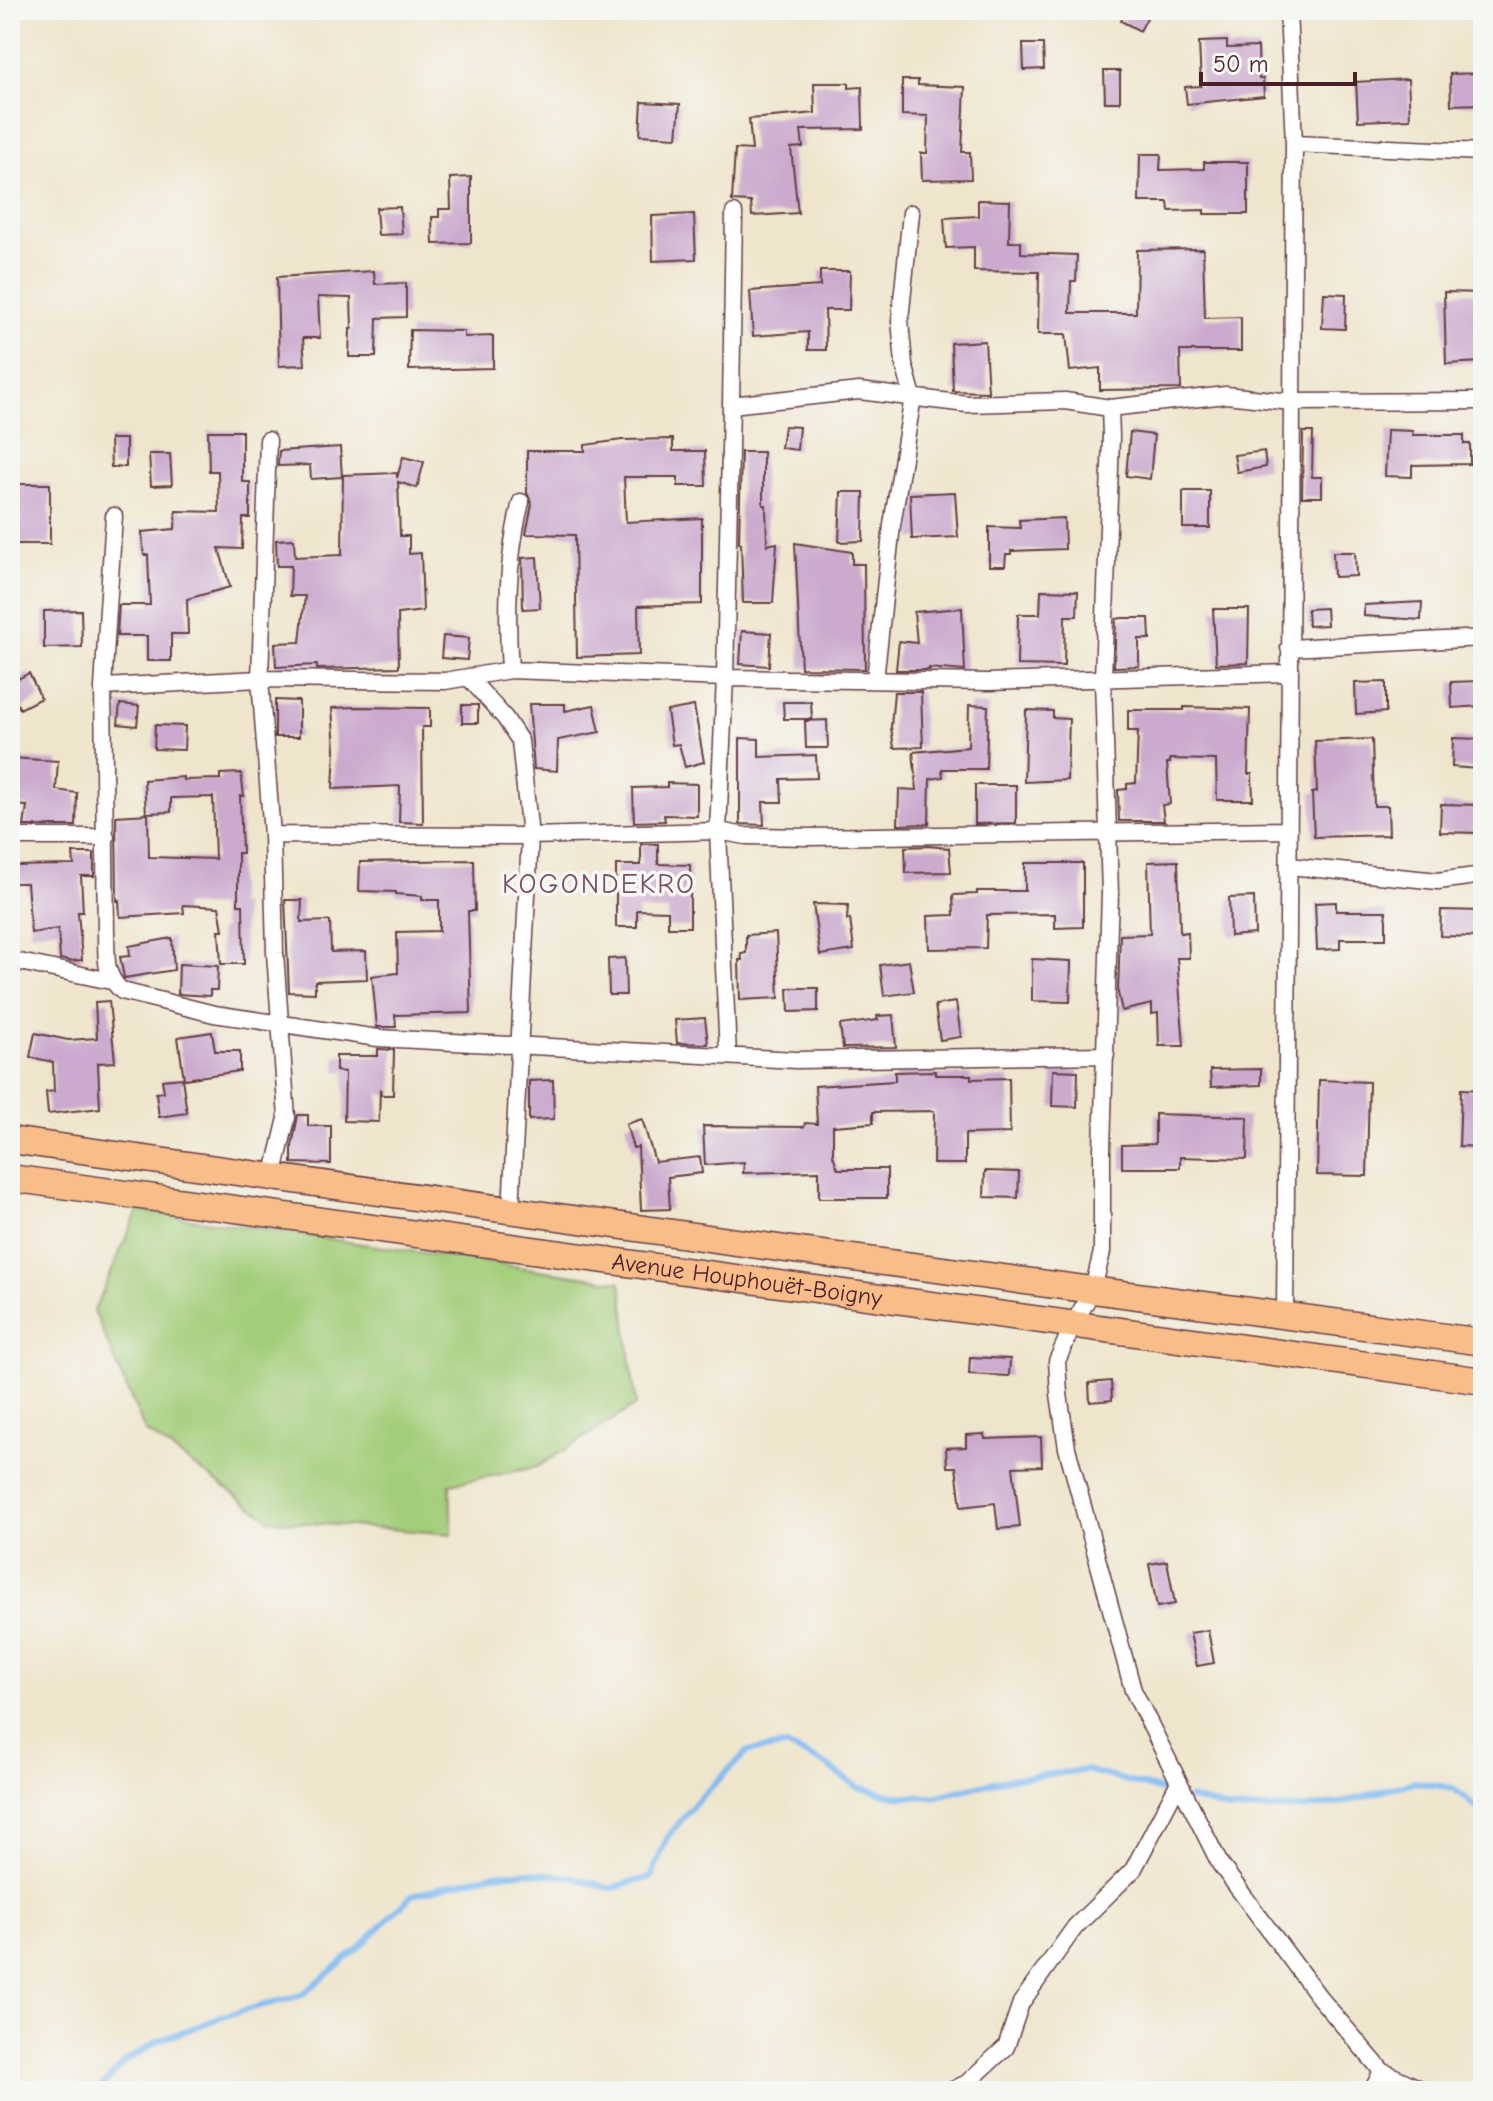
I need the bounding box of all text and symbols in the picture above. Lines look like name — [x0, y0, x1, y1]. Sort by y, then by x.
scale bar — [1201, 36, 1355, 86]
text: 50 m — [1213, 50, 1269, 78]
district label: KOGONDEKRO — [502, 868, 696, 900]
street label: Avenue Houphouët-Boigny — [610, 1247, 884, 1312]

